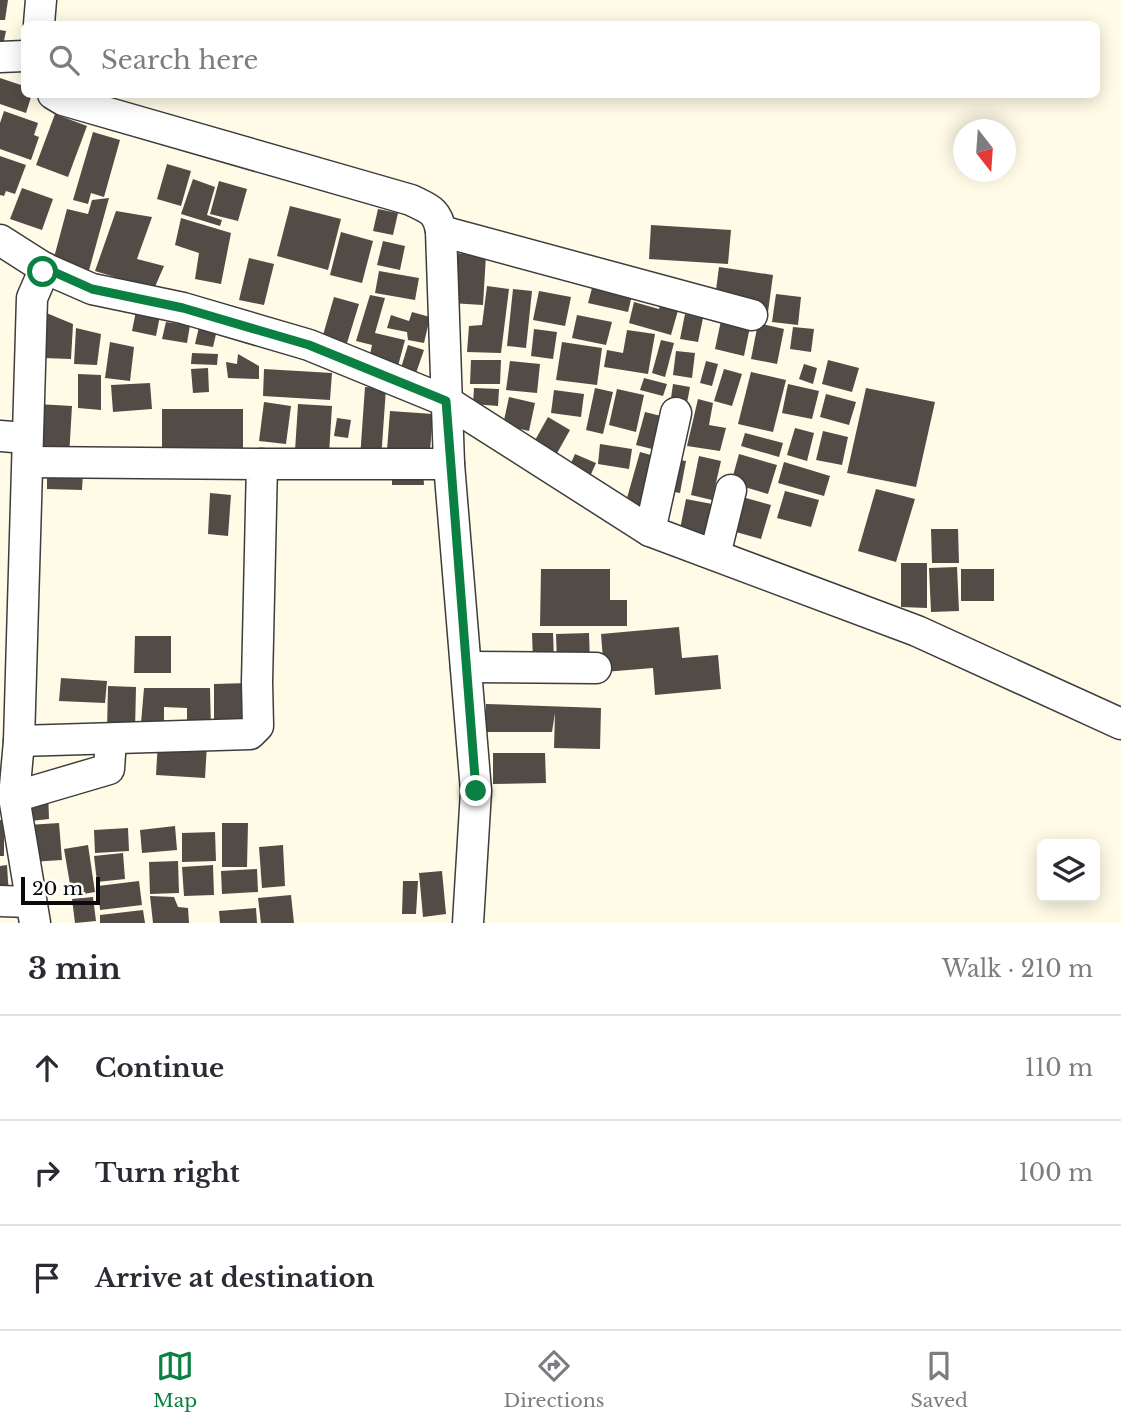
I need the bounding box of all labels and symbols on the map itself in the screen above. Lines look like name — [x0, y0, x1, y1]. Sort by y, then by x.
north arrow — [953, 119, 1016, 182]
route start — [27, 256, 58, 287]
route end — [460, 775, 491, 806]
scale bar — [21, 874, 100, 906]

